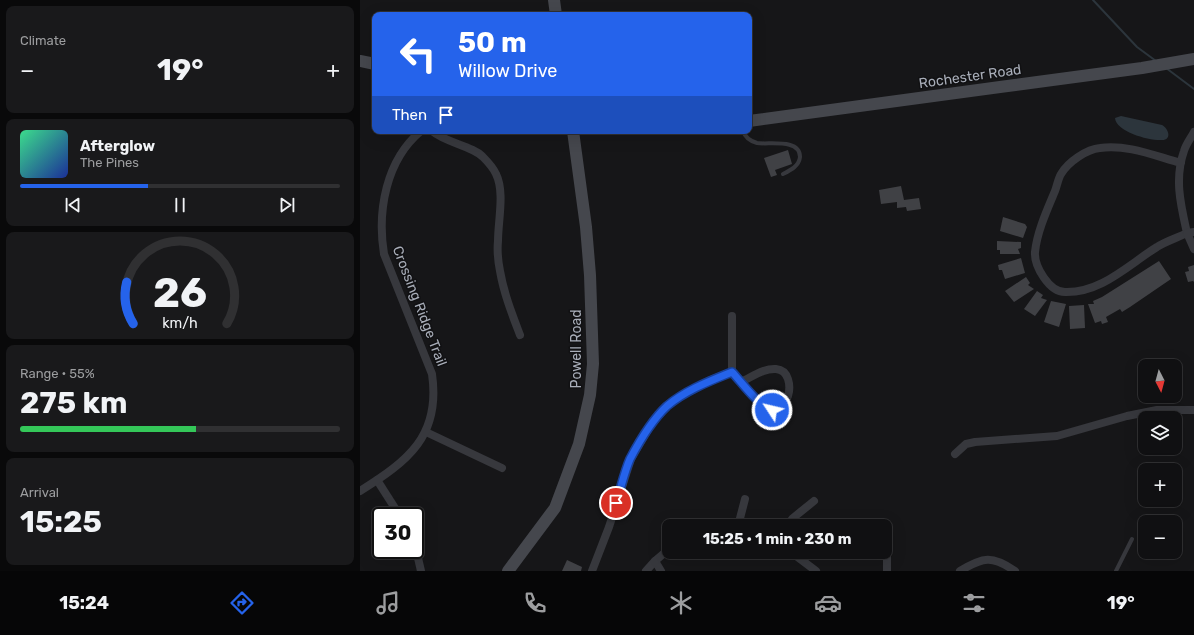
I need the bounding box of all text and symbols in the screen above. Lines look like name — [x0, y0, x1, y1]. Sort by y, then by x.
text: 50 m — [458, 26, 527, 59]
icon: left — [392, 28, 444, 80]
text: Climate — [20, 33, 66, 48]
text: 19° — [157, 52, 204, 88]
text: − — [20, 57, 34, 84]
text: + — [326, 57, 340, 84]
text: Willow Drive — [458, 60, 557, 82]
street label: Rochester Road — [918, 61, 1022, 92]
icon: arrive — [435, 104, 457, 126]
text: Then — [392, 106, 427, 124]
text: Afterglow — [80, 137, 155, 155]
text: The Pines — [80, 155, 139, 170]
icon: previous — [62, 194, 84, 216]
icon: pause — [169, 194, 191, 216]
icon: next — [276, 194, 298, 216]
street label: Crossing Ridge Trail — [389, 244, 450, 369]
text: 26 — [153, 267, 207, 316]
street label: Powell Road — [568, 309, 585, 389]
text: km/h — [162, 314, 198, 331]
north arrow — [1138, 359, 1182, 403]
map controls — [1138, 359, 1182, 559]
text: Range · 55% — [20, 366, 95, 381]
text: 275 km — [20, 385, 128, 421]
position arrow — [751, 389, 793, 431]
button: layers — [1138, 411, 1182, 455]
button: + — [1138, 463, 1182, 507]
text: Arrival — [20, 485, 59, 500]
pin — [599, 486, 633, 520]
icon: arrive — [605, 492, 627, 514]
text: 15:25 — [20, 504, 102, 540]
speed limit sign: 30 — [372, 507, 424, 559]
button: − — [1138, 515, 1182, 559]
text: 15:25 · 1 min · 230 m — [703, 530, 851, 548]
icon: directions — [228, 589, 256, 617]
icon: music — [374, 589, 402, 617]
icon: phone — [521, 589, 549, 617]
icon: climate — [667, 589, 695, 617]
icon: car — [814, 589, 842, 617]
icon: filters — [960, 589, 988, 617]
text: 15:24 — [59, 592, 109, 614]
text: 19° — [1107, 592, 1135, 614]

